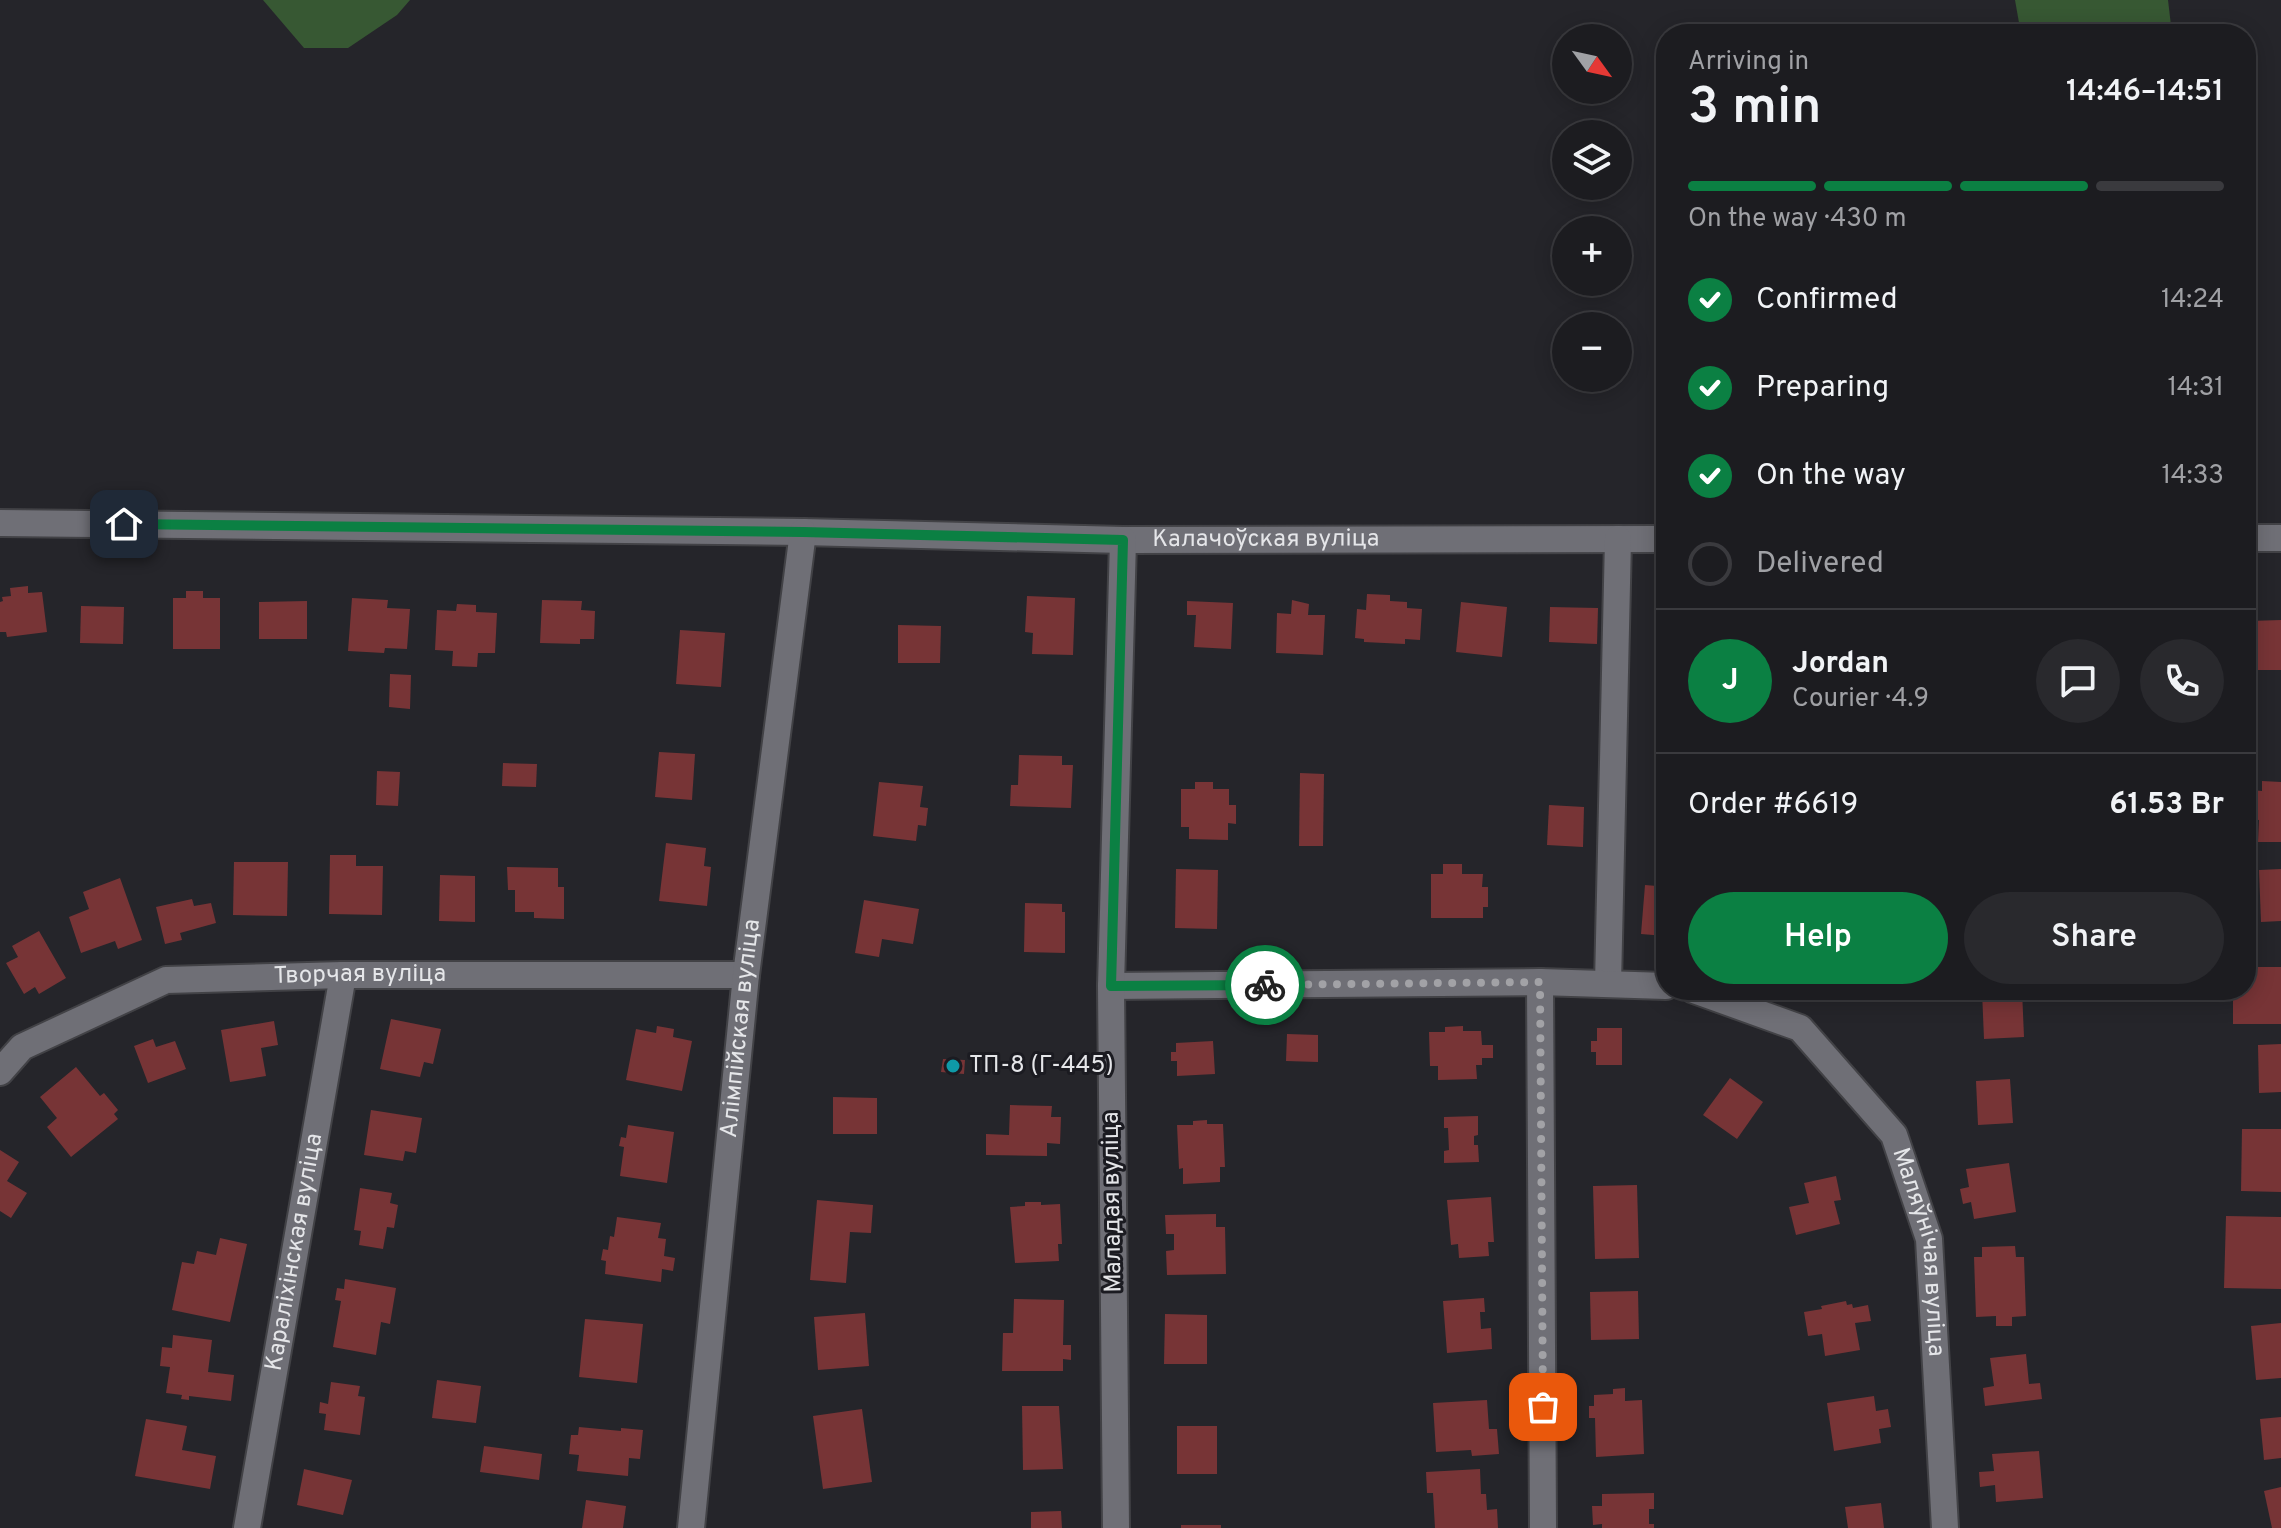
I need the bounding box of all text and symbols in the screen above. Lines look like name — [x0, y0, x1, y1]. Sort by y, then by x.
north arrow — [1552, 24, 1632, 104]
map controls — [1552, 24, 1632, 392]
text: Arriving in — [1688, 46, 1809, 79]
text: 14:46–14:51 — [2066, 74, 2224, 111]
text: 3 min — [1688, 76, 1821, 142]
button: layers — [1552, 120, 1632, 200]
text: On the way · 430 m — [1688, 203, 1907, 236]
button: + — [1552, 216, 1632, 296]
icon: check — [1688, 278, 1732, 322]
text: Confirmed — [1756, 282, 1898, 319]
text: 14:24 — [2161, 284, 2224, 317]
button: − — [1552, 312, 1632, 392]
icon: check — [1688, 366, 1732, 410]
text: Preparing — [1756, 370, 1889, 407]
text: 14:31 — [2168, 372, 2224, 405]
icon: check — [1688, 454, 1732, 498]
text: On the way — [1756, 458, 1906, 495]
text: 14:33 — [2162, 460, 2224, 493]
pin — [90, 490, 158, 558]
icon: home — [102, 502, 146, 546]
street label: Калачоўская вуліца — [1152, 525, 1379, 555]
text: Delivered — [1756, 546, 1884, 583]
button: chat — [2036, 639, 2120, 723]
button: phone — [2140, 639, 2224, 723]
text: Jordan — [1792, 646, 1889, 683]
text: J — [1722, 663, 1738, 700]
text: Courier · 4.9 — [1792, 683, 1929, 716]
text: Order #6619 — [1688, 787, 1858, 824]
text: 61.53 Br — [2109, 787, 2224, 824]
button: Help — [1688, 892, 1948, 984]
button: Share — [1964, 892, 2224, 984]
street label: Алімпійская вуліца — [715, 917, 768, 1139]
courier — [1225, 945, 1305, 1025]
street label: Творчая вуліца — [273, 960, 446, 992]
icon: bike — [1243, 963, 1287, 1007]
place label: ТП-8 (Г-445) — [969, 1051, 1114, 1081]
marker: ТП-8 (Г-445) — [944, 1057, 962, 1075]
street label: Маладая вуліца — [1096, 1111, 1130, 1293]
street label: Караліхінская вуліца — [260, 1131, 330, 1373]
street label: Маляўнічая вуліца — [1884, 1144, 1950, 1357]
pin — [1509, 1373, 1577, 1441]
icon: bag — [1521, 1385, 1565, 1429]

